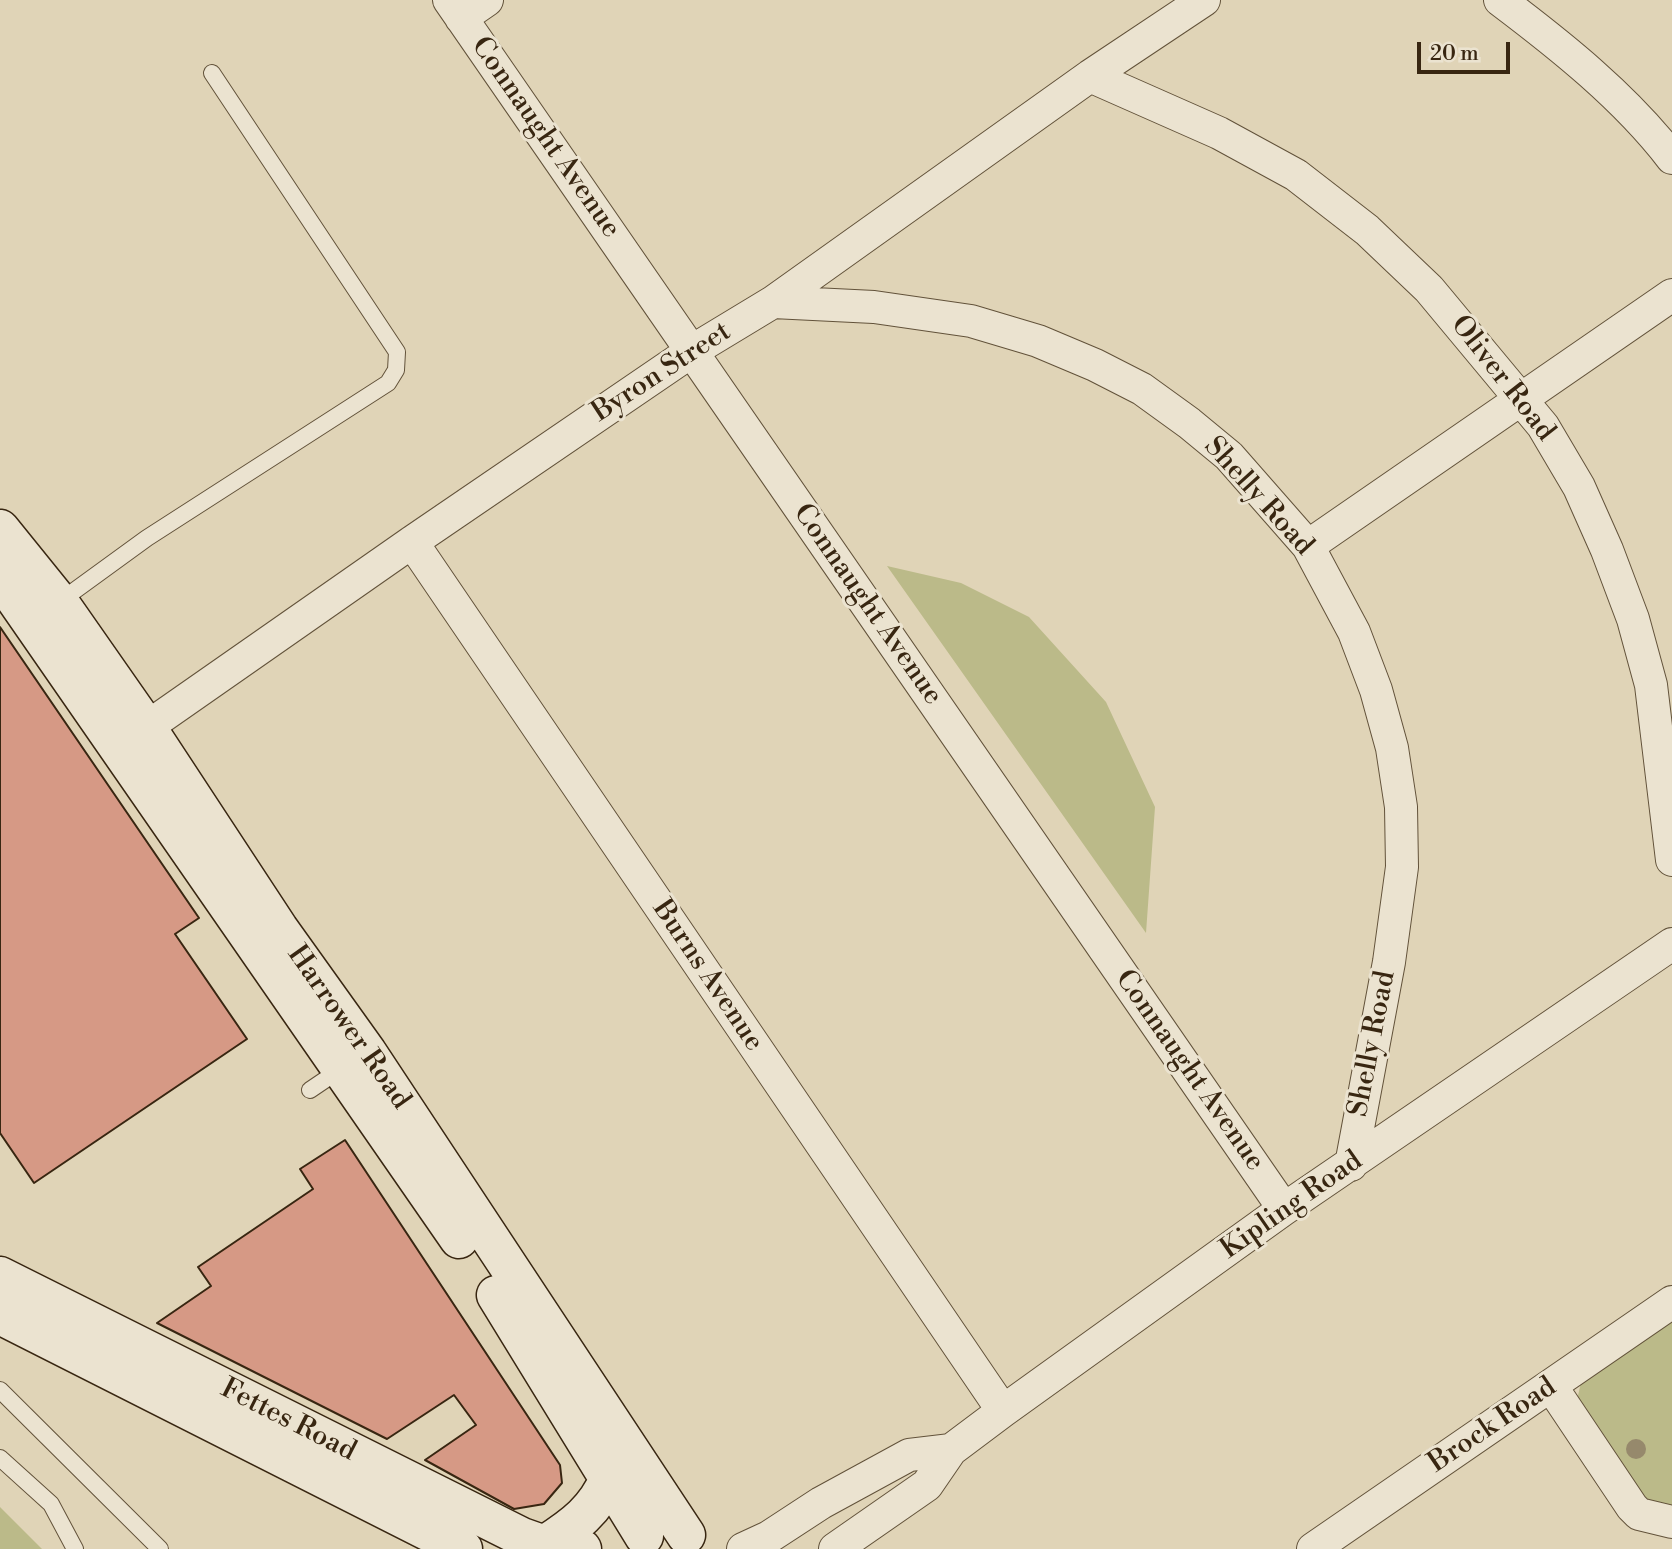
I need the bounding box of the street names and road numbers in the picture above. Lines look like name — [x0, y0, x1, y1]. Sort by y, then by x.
street label: Connaught Avenue — [463, 31, 627, 245]
street label: Oliver Road — [1443, 310, 1561, 448]
street label: Byron Street — [586, 316, 738, 430]
street label: Shelly Road — [1196, 431, 1320, 563]
street label: Connaught Avenue — [785, 498, 949, 712]
street label: Burns Avenue — [644, 894, 770, 1058]
street label: Harrower Road — [279, 940, 417, 1116]
street label: Connaught Avenue — [1107, 964, 1271, 1178]
street label: Shelly Road — [1342, 968, 1404, 1120]
street label: Kipling Road — [1215, 1145, 1369, 1267]
street label: Brock Road — [1423, 1371, 1563, 1481]
street label: Fettes Road — [215, 1373, 361, 1469]

